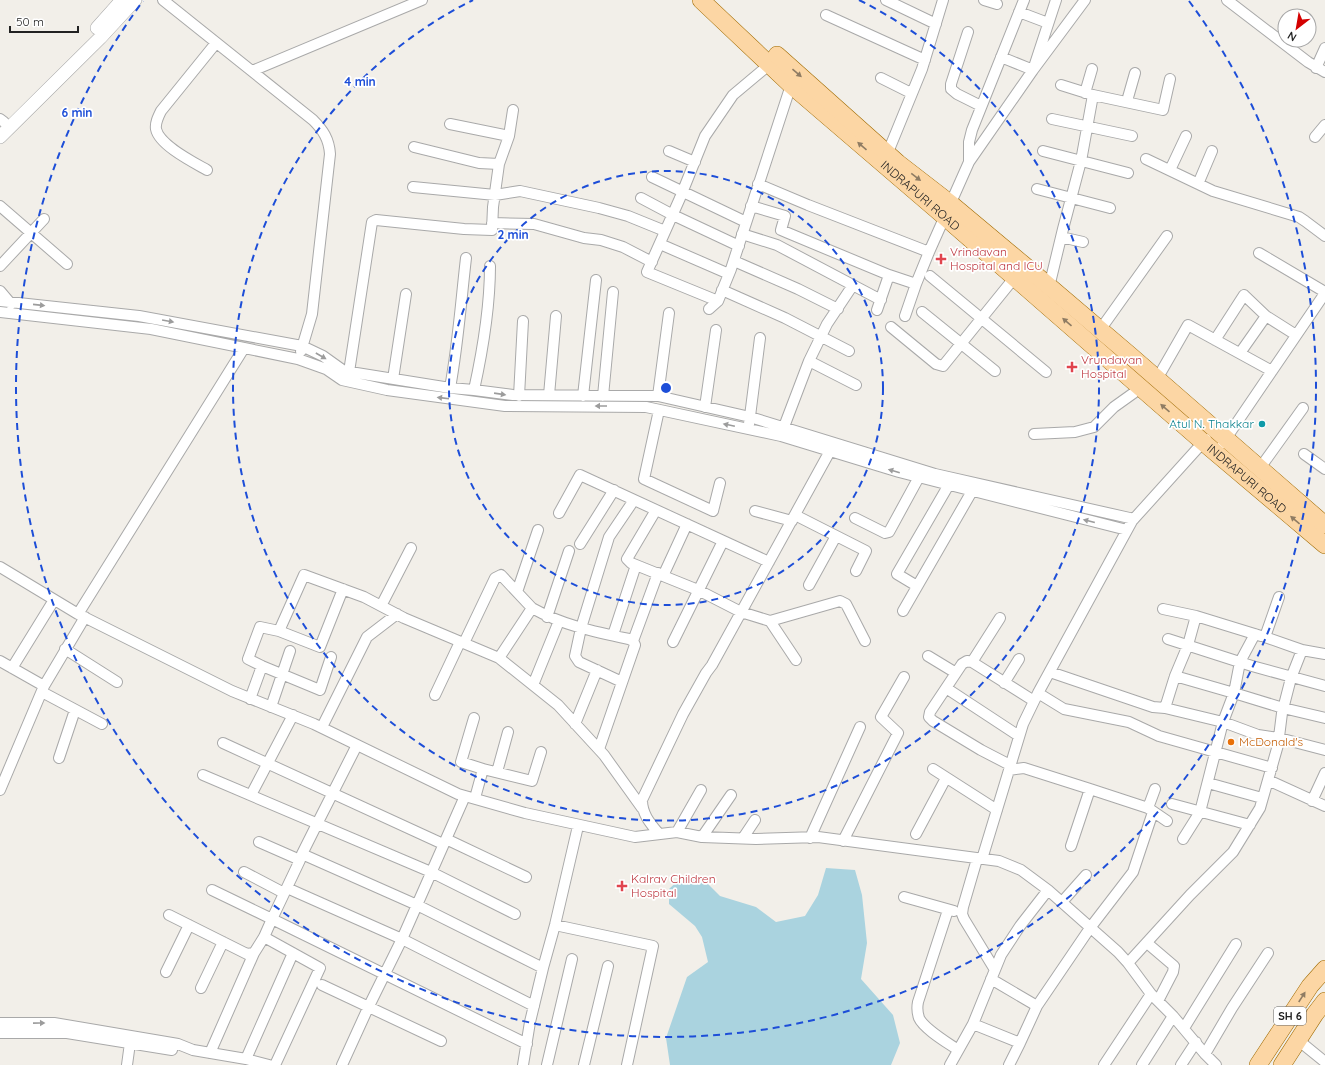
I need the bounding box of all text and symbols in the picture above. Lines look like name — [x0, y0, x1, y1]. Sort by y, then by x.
scale bar — [10, 8, 78, 34]
north arrow — [1277, 8, 1317, 48]
text: 50 m — [16, 14, 44, 29]
text: N — [1285, 28, 1299, 45]
one-way arrow — [792, 69, 802, 78]
text: 4 min — [344, 74, 376, 89]
text: 6 min — [61, 105, 93, 120]
one-way arrow — [857, 142, 867, 151]
street label: INDRAPURI ROAD — [878, 157, 964, 234]
one-way arrow — [911, 173, 922, 181]
text: 2 min — [497, 227, 529, 242]
place label: Vrindavan Hospital and ICU — [950, 244, 1043, 273]
marker: Vrindavan Hospital and ICU — [935, 253, 947, 265]
one-way arrow — [33, 302, 45, 308]
one-way arrow — [1062, 318, 1072, 327]
one-way arrow — [162, 319, 174, 325]
one-way arrow — [315, 352, 327, 359]
place label: Vrundavan Hospital — [1081, 352, 1142, 381]
marker: Vrundavan Hospital — [1066, 361, 1078, 373]
centre of rings — [659, 381, 673, 395]
one-way arrow — [494, 391, 506, 397]
one-way arrow — [437, 394, 449, 401]
one-way arrow — [594, 403, 607, 409]
one-way arrow — [1160, 403, 1170, 412]
place label: Atul N. Thakkar — [1169, 416, 1254, 431]
marker: Atul N. Thakkar — [1257, 419, 1267, 429]
one-way arrow — [723, 421, 735, 427]
street label: INDRAPURI ROAD — [1204, 441, 1290, 517]
one-way arrow — [888, 468, 900, 474]
one-way arrow — [1290, 515, 1301, 524]
one-way arrow — [1083, 517, 1095, 523]
place label: McDonald's — [1239, 734, 1304, 749]
marker: McDonald's — [1226, 737, 1236, 747]
place label: Kalrav Children Hospital — [631, 871, 716, 900]
marker: Kalrav Children Hospital — [616, 880, 628, 892]
one-way arrow — [1299, 991, 1306, 1003]
road number: SH 6 — [1274, 1007, 1306, 1025]
one-way arrow — [33, 1020, 46, 1026]

